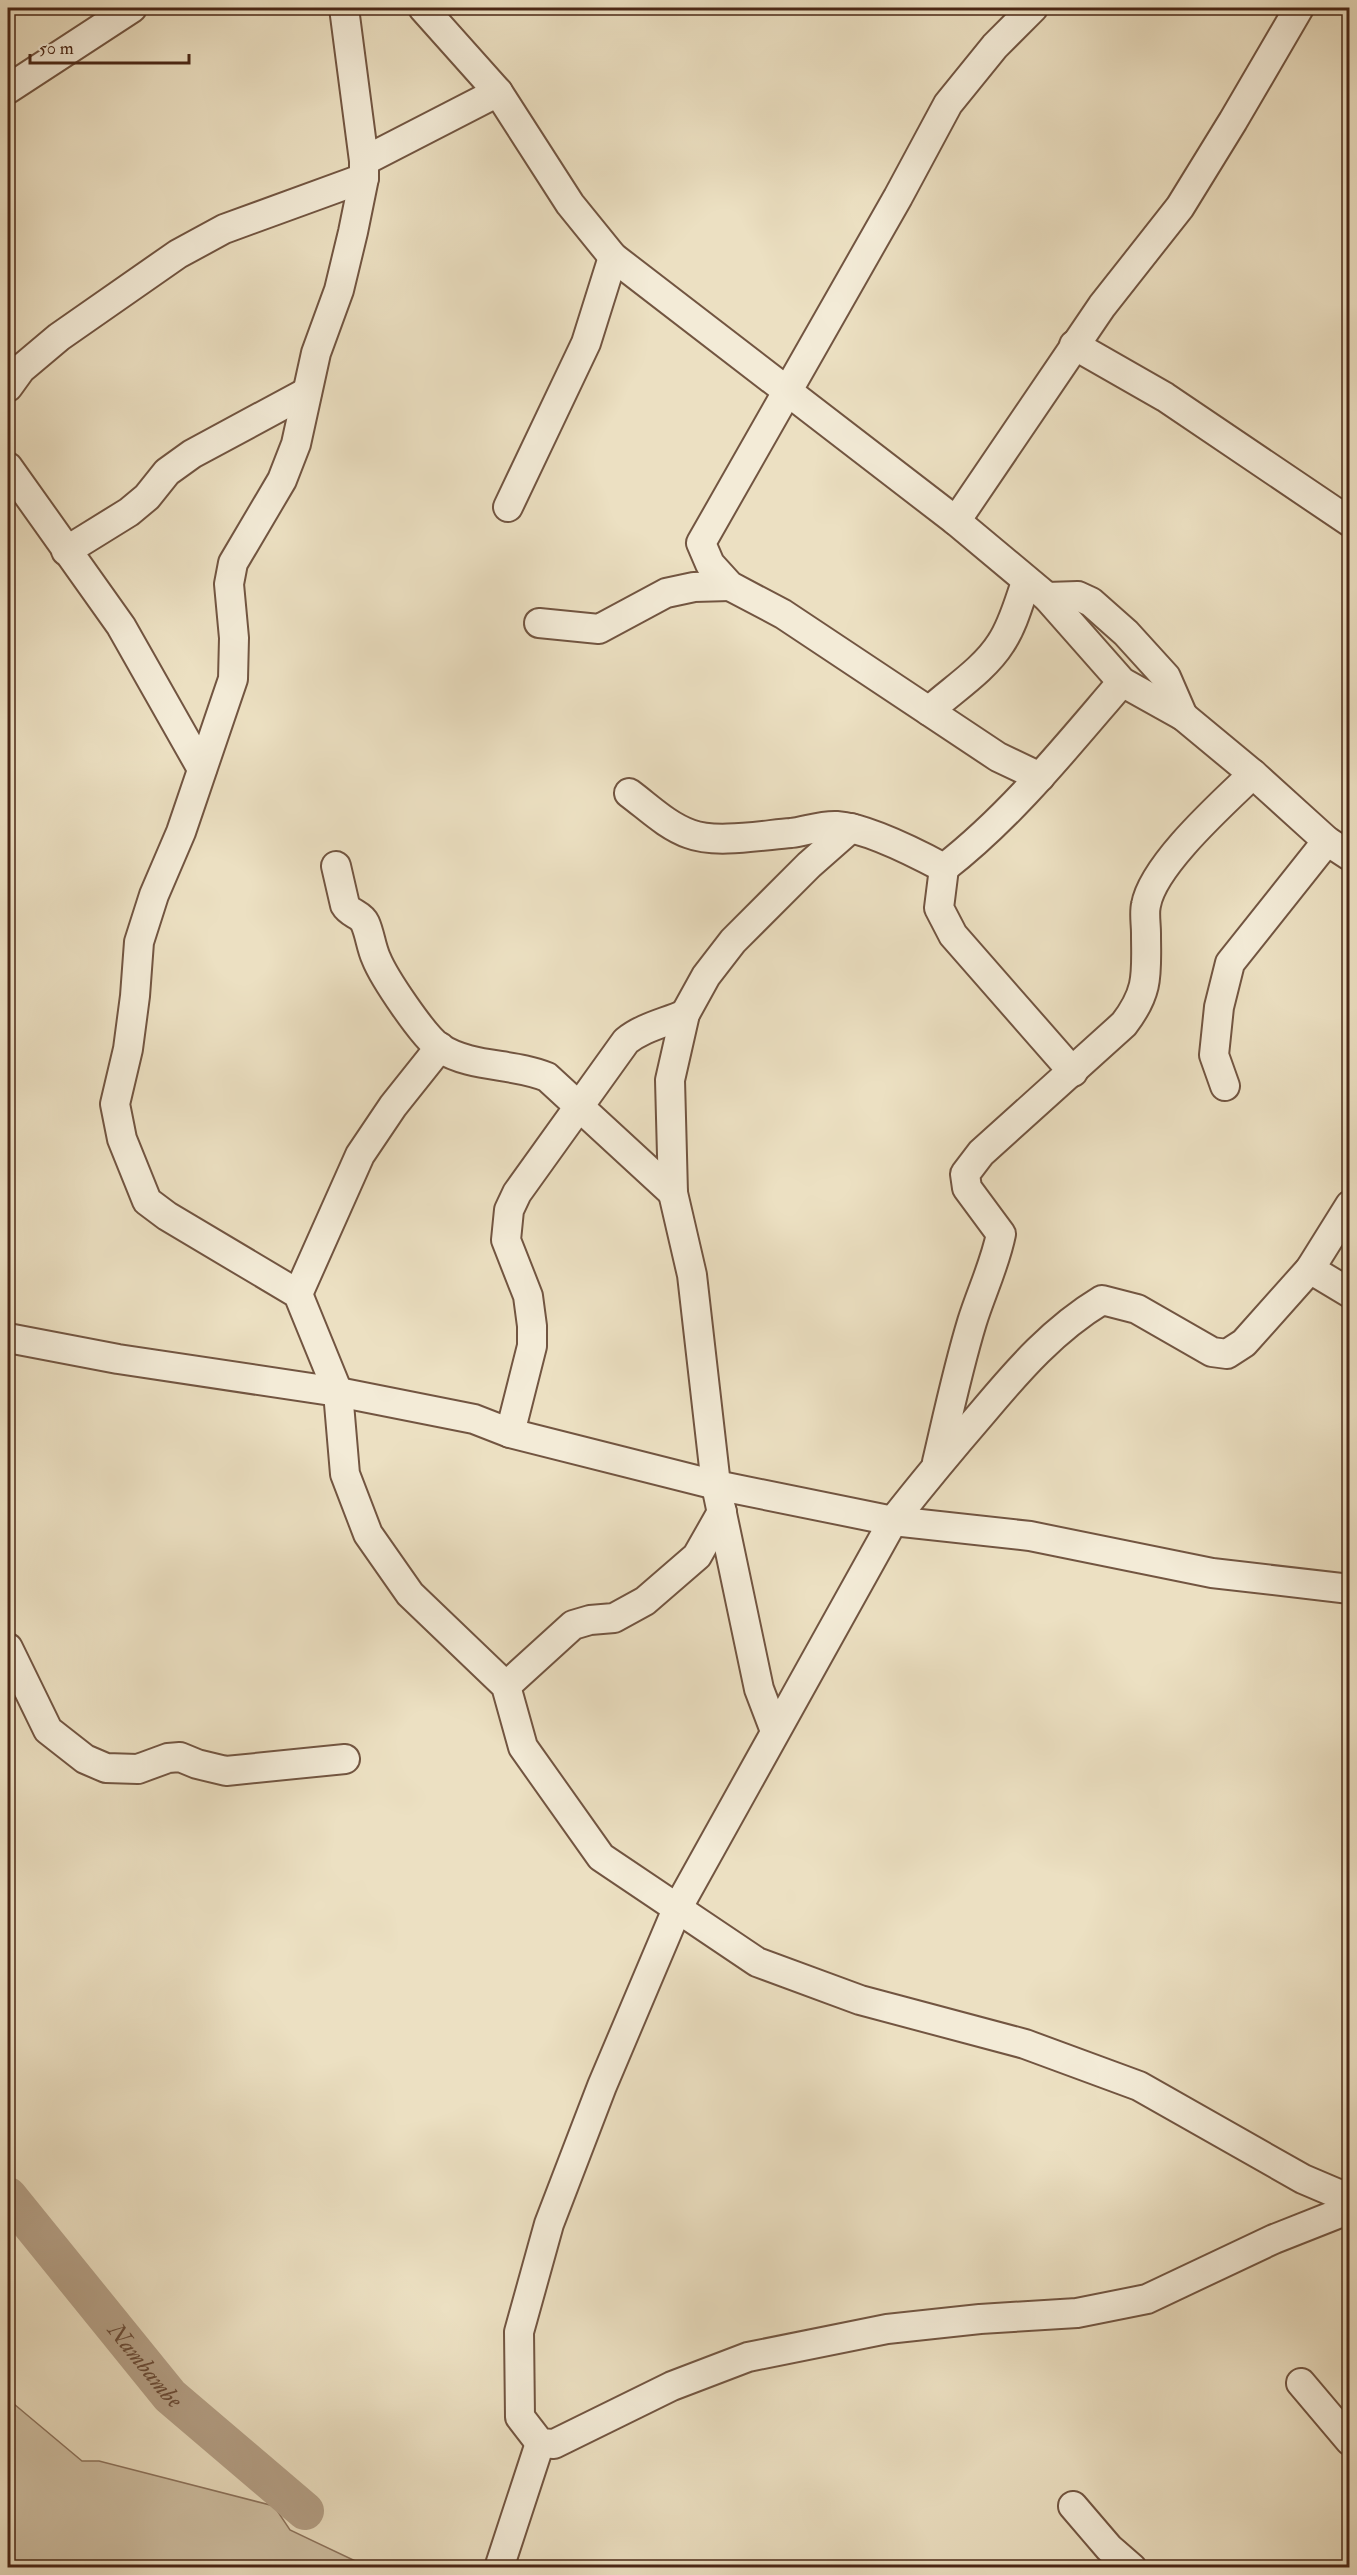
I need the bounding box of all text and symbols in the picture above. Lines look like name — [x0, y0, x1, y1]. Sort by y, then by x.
scale bar — [30, 27, 189, 65]
text: 50 m — [39, 37, 74, 60]
water label: Nambambe — [100, 2314, 190, 2416]

